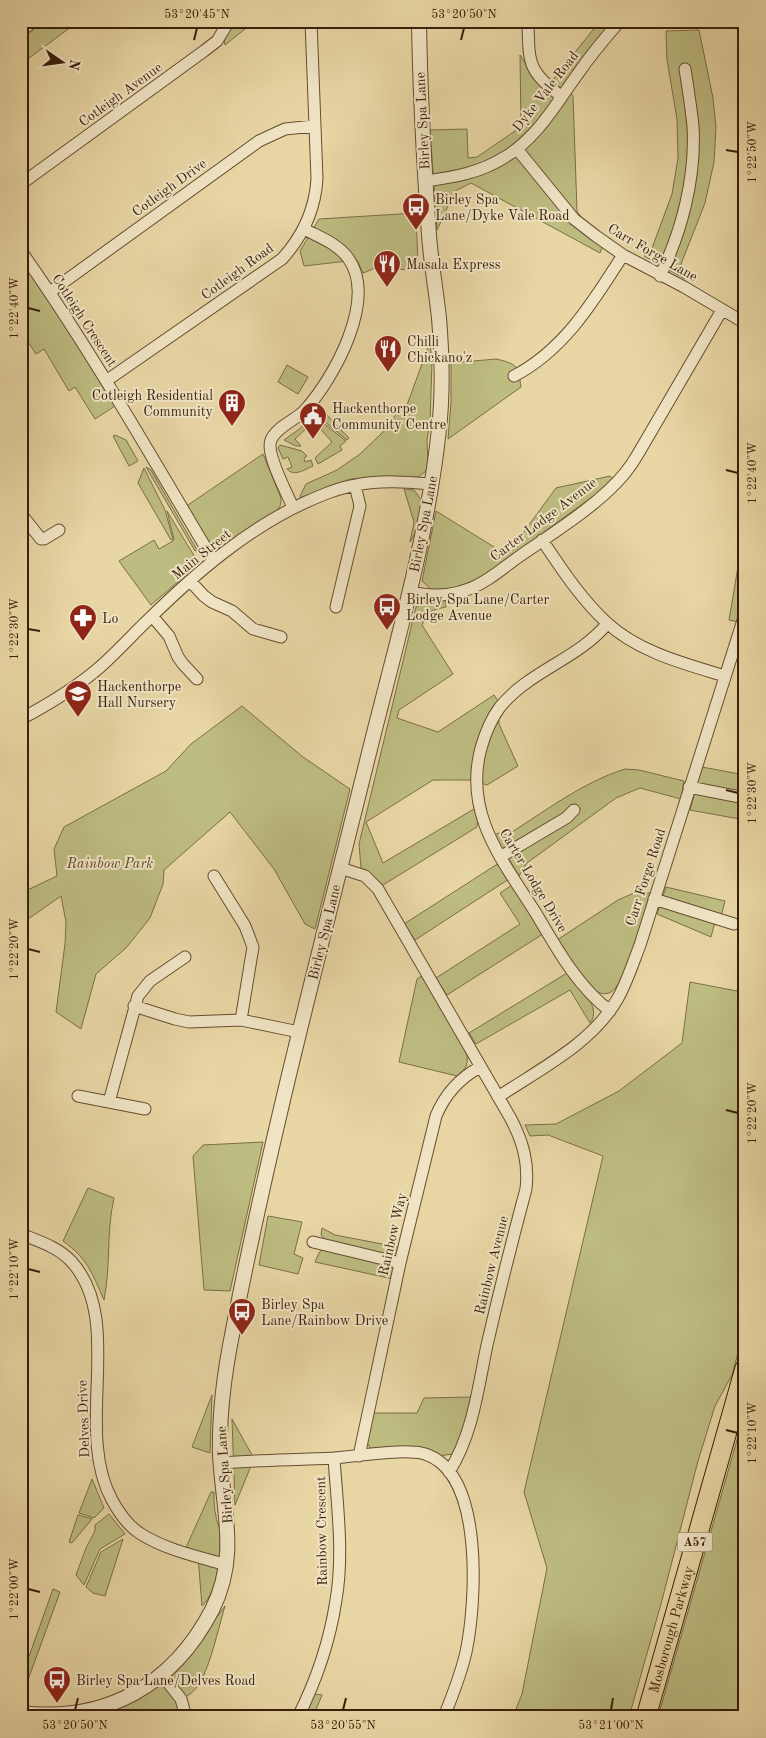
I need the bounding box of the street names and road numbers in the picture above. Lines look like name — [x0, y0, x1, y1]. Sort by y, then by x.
street label: Dyke Vale Road — [510, 49, 581, 135]
street label: Cotleigh Avenue — [77, 60, 165, 130]
street label: Birley Spa Lane — [413, 72, 433, 170]
street label: Cotleigh Drive — [130, 156, 209, 219]
street label: Carr Forge Lane — [605, 222, 700, 284]
street label: Cotleigh Road — [199, 241, 276, 303]
street label: Cotleigh Crescent — [49, 272, 119, 369]
street label: Birley Spa Lane — [408, 475, 440, 574]
street label: Carter Lodge Avenue — [488, 475, 599, 564]
street label: Main Street — [170, 527, 234, 583]
street label: Carter Lodge Drive — [497, 826, 570, 935]
street label: Carr Forge Road — [624, 827, 668, 928]
street label: Birley Spa Lane — [306, 883, 344, 981]
street label: Rainbow Way — [377, 1191, 409, 1277]
street label: Rainbow Avenue — [473, 1214, 511, 1316]
street label: Delves Drive — [76, 1380, 92, 1458]
street label: Birley Spa Lane — [215, 1426, 235, 1524]
street label: Rainbow Crescent — [314, 1476, 330, 1586]
road number: A57 — [678, 1532, 712, 1551]
street label: Mosborough Parkway — [647, 1564, 697, 1695]

